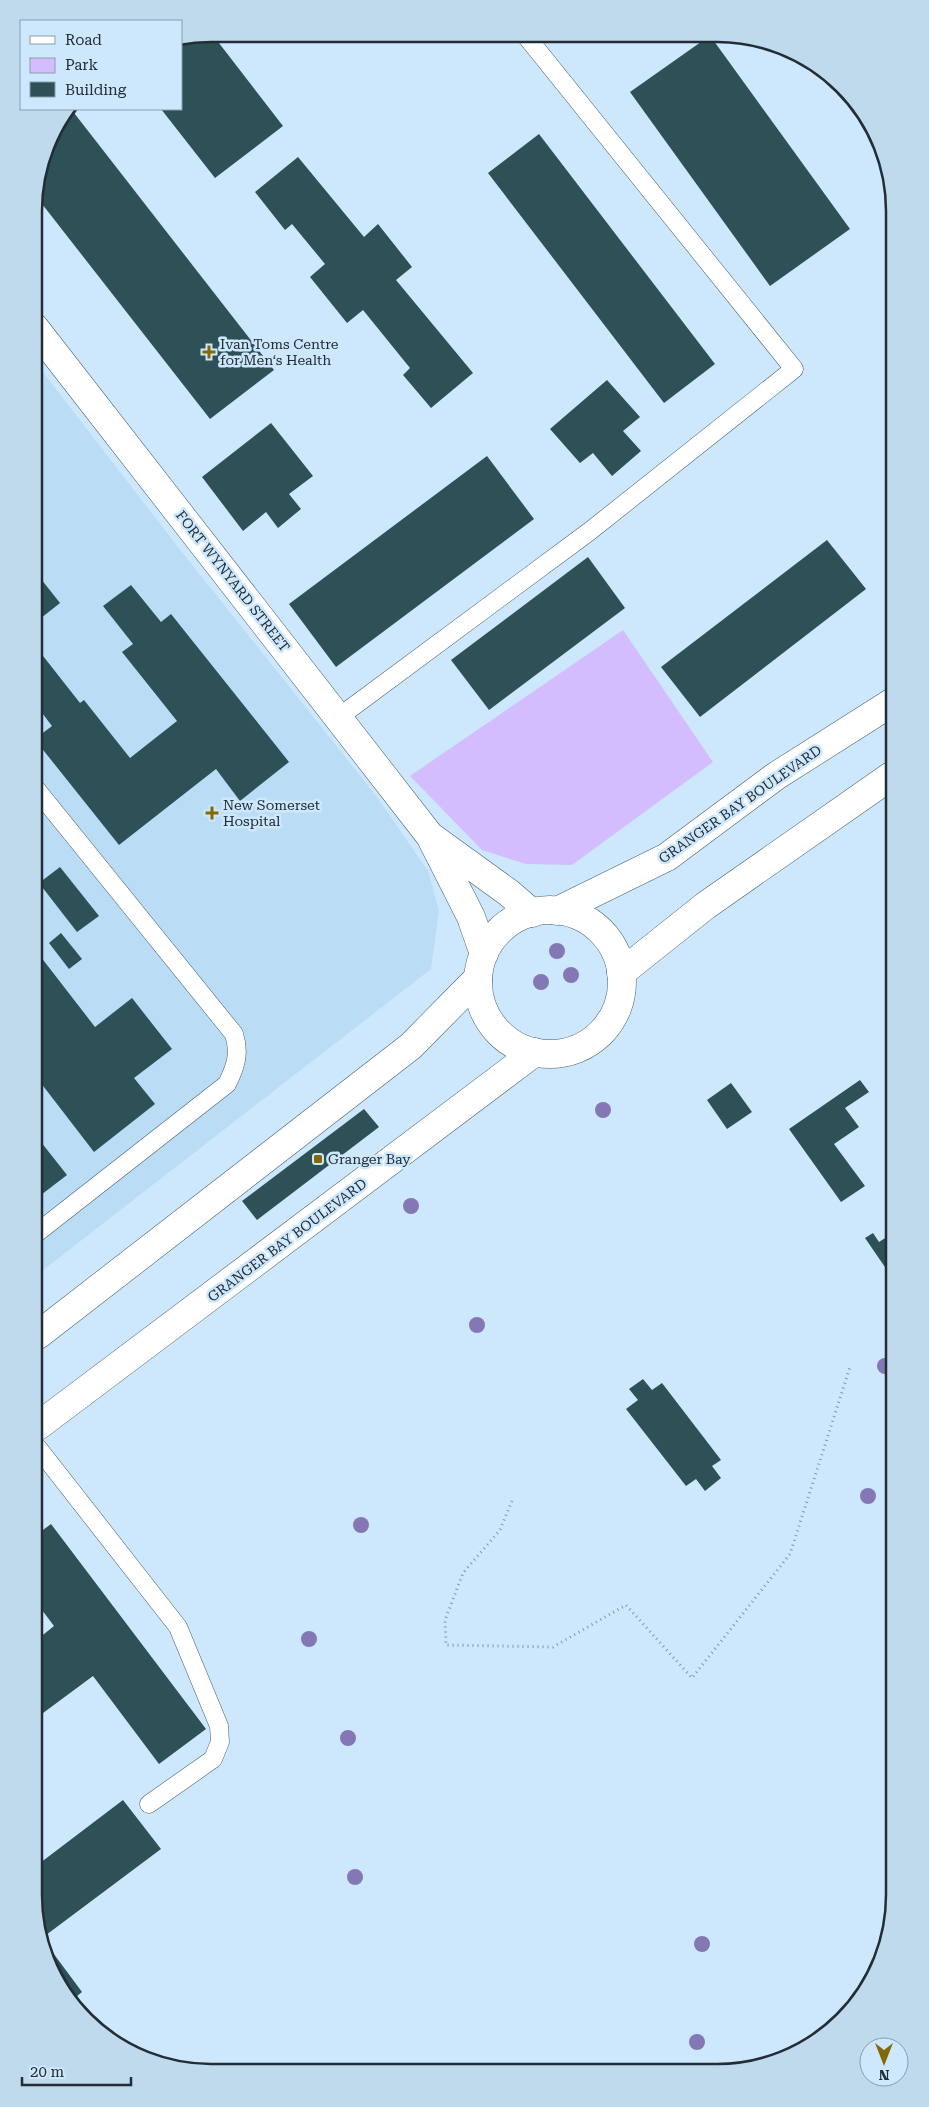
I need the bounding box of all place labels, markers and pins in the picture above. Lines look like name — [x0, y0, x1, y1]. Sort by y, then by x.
place label: Ivan Toms Centre for Men‘s Health — [220, 336, 339, 368]
marker: Ivan Toms Centre for Men‘s Health — [202, 345, 216, 359]
place label: New Somerset Hospital — [223, 797, 320, 829]
marker: New Somerset Hospital — [205, 806, 219, 820]
place label: Granger Bay — [328, 1151, 411, 1167]
marker: Granger Bay — [312, 1153, 324, 1165]

